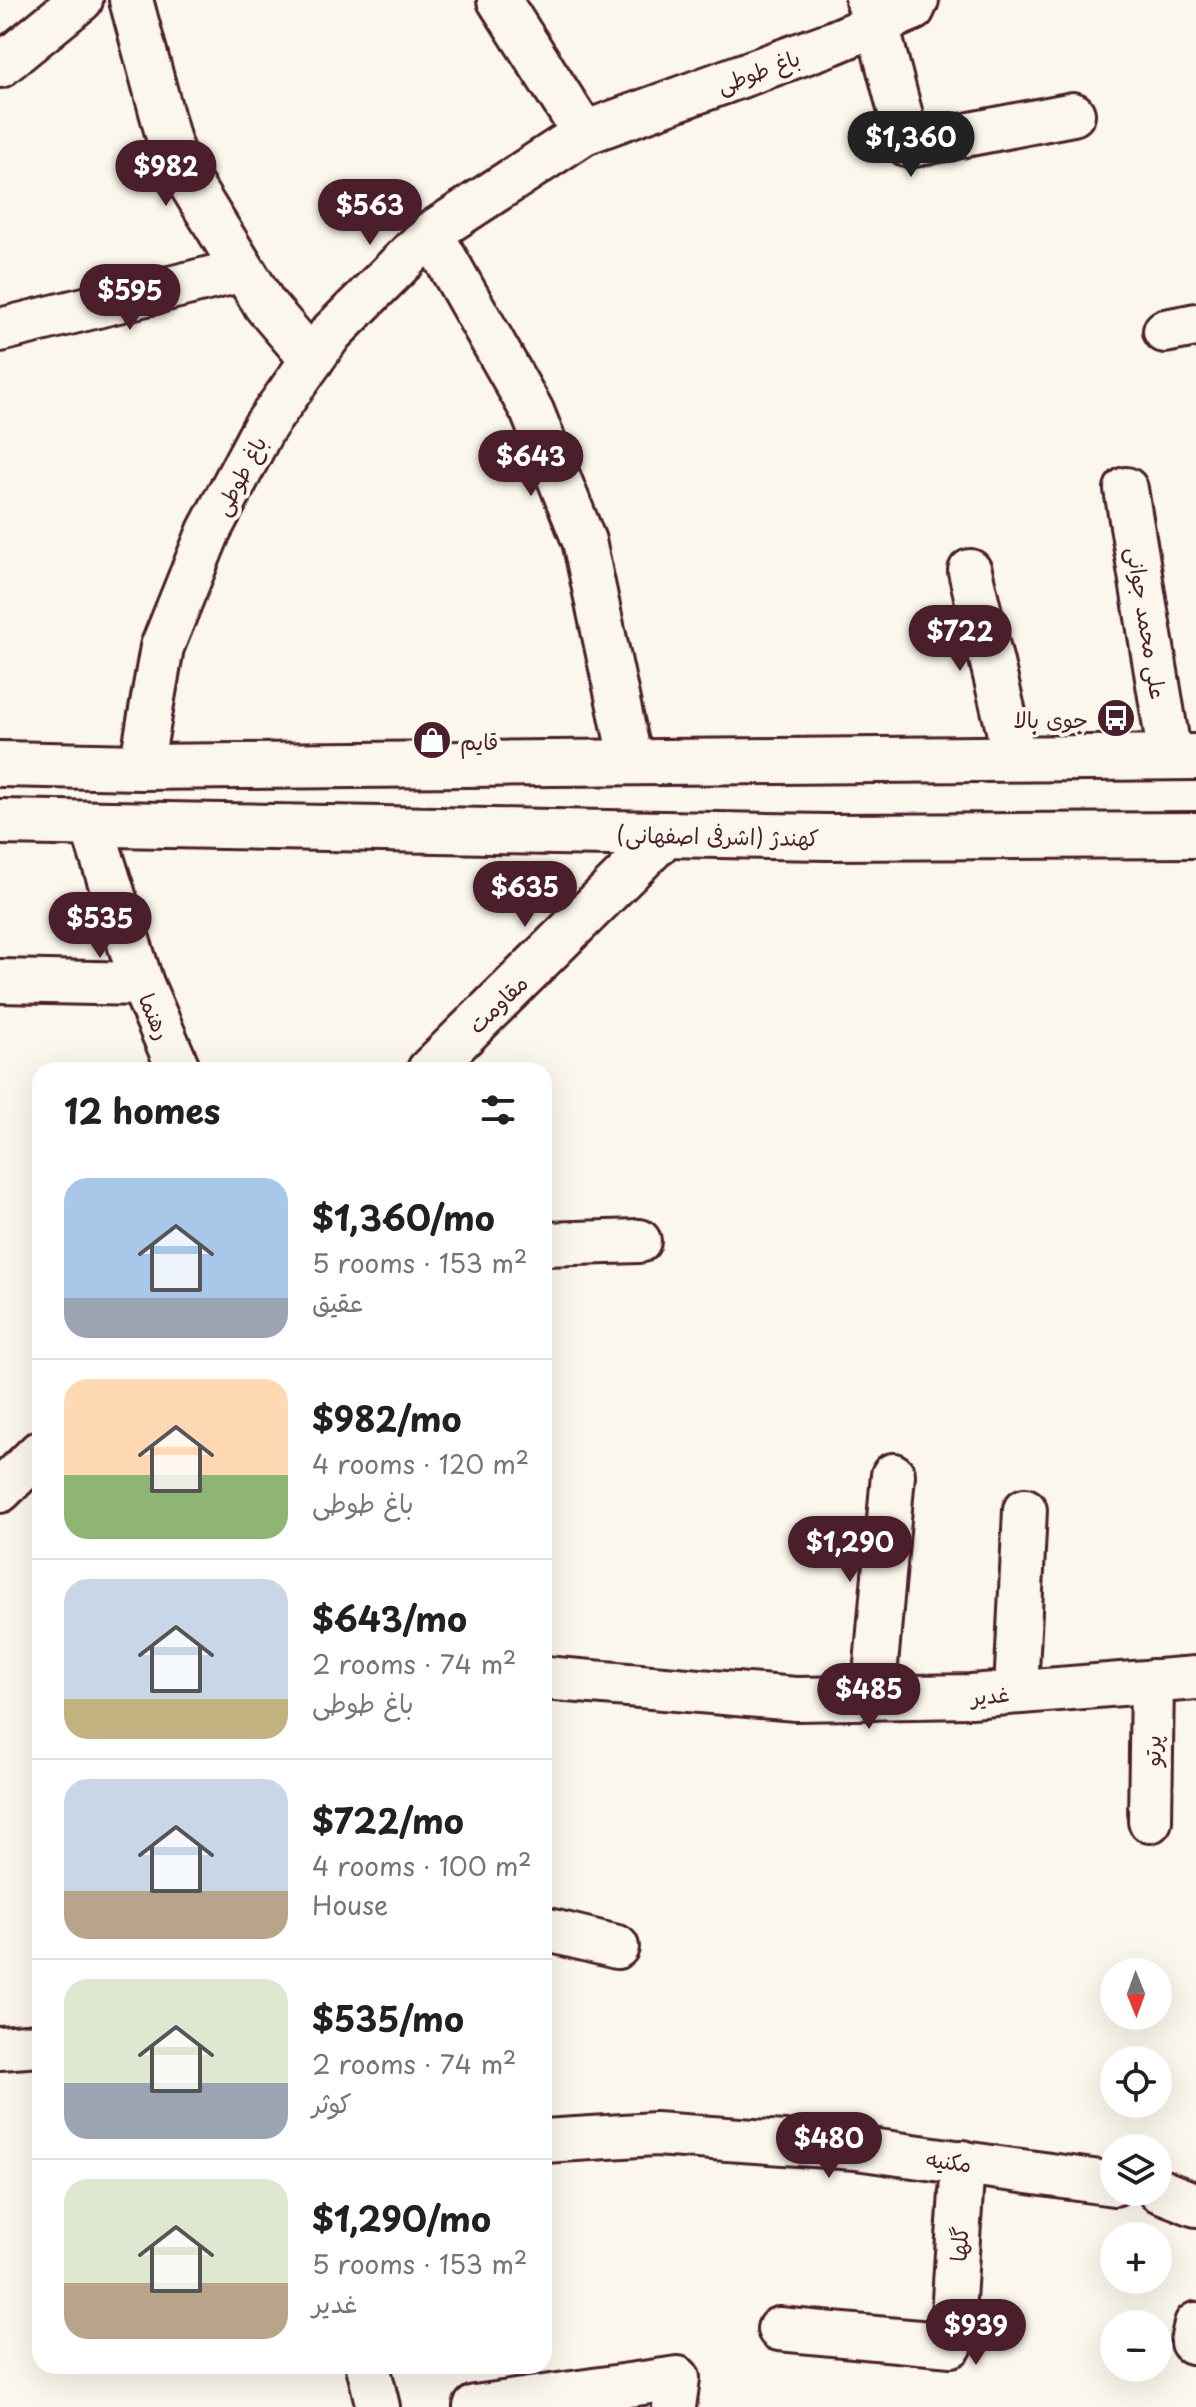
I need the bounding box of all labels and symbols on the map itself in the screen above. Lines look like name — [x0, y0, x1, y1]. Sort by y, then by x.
street label: باغ طوطی — [712, 40, 804, 101]
pin: $1,360 — [846, 111, 976, 179]
pin: $982 — [119, 140, 213, 208]
pin: $563 — [323, 179, 417, 247]
pin: $595 — [83, 264, 177, 332]
street label: باغ طوطی — [204, 429, 275, 521]
pin: $643 — [484, 430, 578, 498]
street label: علی محمد جوانی — [1120, 545, 1176, 701]
pin: $722 — [913, 605, 1007, 673]
bus stop icon: جوی بالا — [1095, 697, 1137, 739]
place label: جوی بالا — [1014, 702, 1088, 735]
shop icon: قایم — [411, 719, 453, 761]
place label: قایم — [460, 724, 498, 759]
street label: کهندژ (اشرفی اصفهانی) — [616, 817, 820, 853]
pin: $635 — [478, 861, 572, 929]
pin: $535 — [53, 892, 147, 960]
street label: مقاومت — [460, 966, 534, 1040]
street label: رهنما — [131, 987, 181, 1045]
pin: $1,290 — [785, 1516, 915, 1584]
pin: $485 — [822, 1663, 916, 1731]
street label: غدیر — [967, 1676, 1011, 1712]
street label: پرتو — [1134, 1735, 1168, 1768]
north arrow — [1100, 1958, 1172, 2030]
pin: $480 — [782, 2112, 876, 2180]
street label: مکنیه — [924, 2141, 974, 2179]
street label: گلها — [940, 2225, 976, 2263]
pin: $939 — [929, 2299, 1023, 2367]

